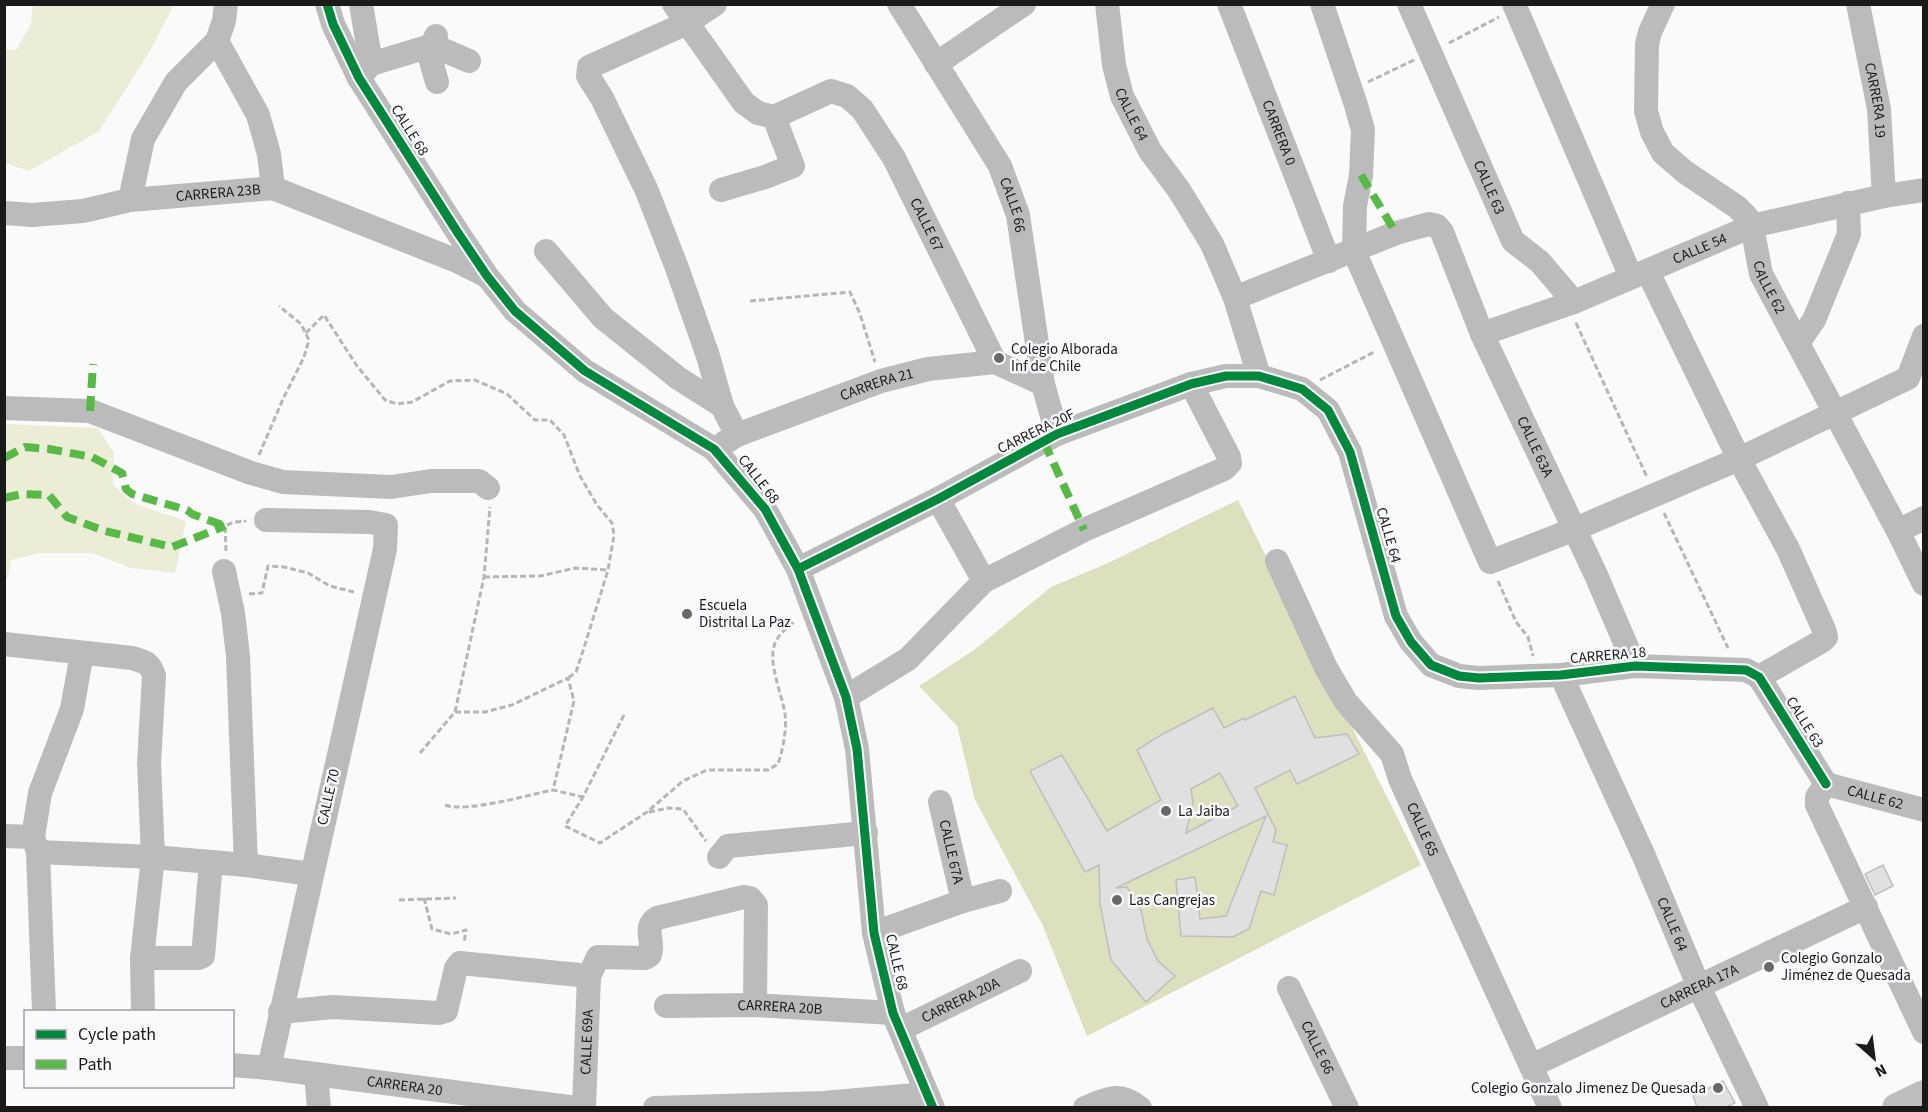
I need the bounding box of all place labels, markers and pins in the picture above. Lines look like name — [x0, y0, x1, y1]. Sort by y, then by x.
place label: Colegio Alborada Inf de Chile — [1011, 339, 1118, 377]
marker: Colegio Alborada Inf de Chile — [992, 351, 1006, 365]
place label: Escuela Distrital La Paz — [699, 595, 791, 633]
marker: Escuela Distrital La Paz — [680, 607, 694, 621]
place label: La Jaiba — [1178, 801, 1230, 822]
marker: La Jaiba — [1159, 804, 1173, 818]
place label: Las Cangrejas — [1129, 890, 1215, 911]
marker: Las Cangrejas — [1110, 893, 1124, 907]
place label: Colegio Gonzalo Jiménez de Quesada — [1781, 948, 1911, 986]
marker: Colegio Gonzalo Jiménez de Quesada — [1762, 960, 1776, 974]
place label: Colegio Gonzalo Jimenez De Quesada — [1471, 1078, 1706, 1099]
marker: Colegio Gonzalo Jimenez De Quesada — [1711, 1081, 1725, 1095]

